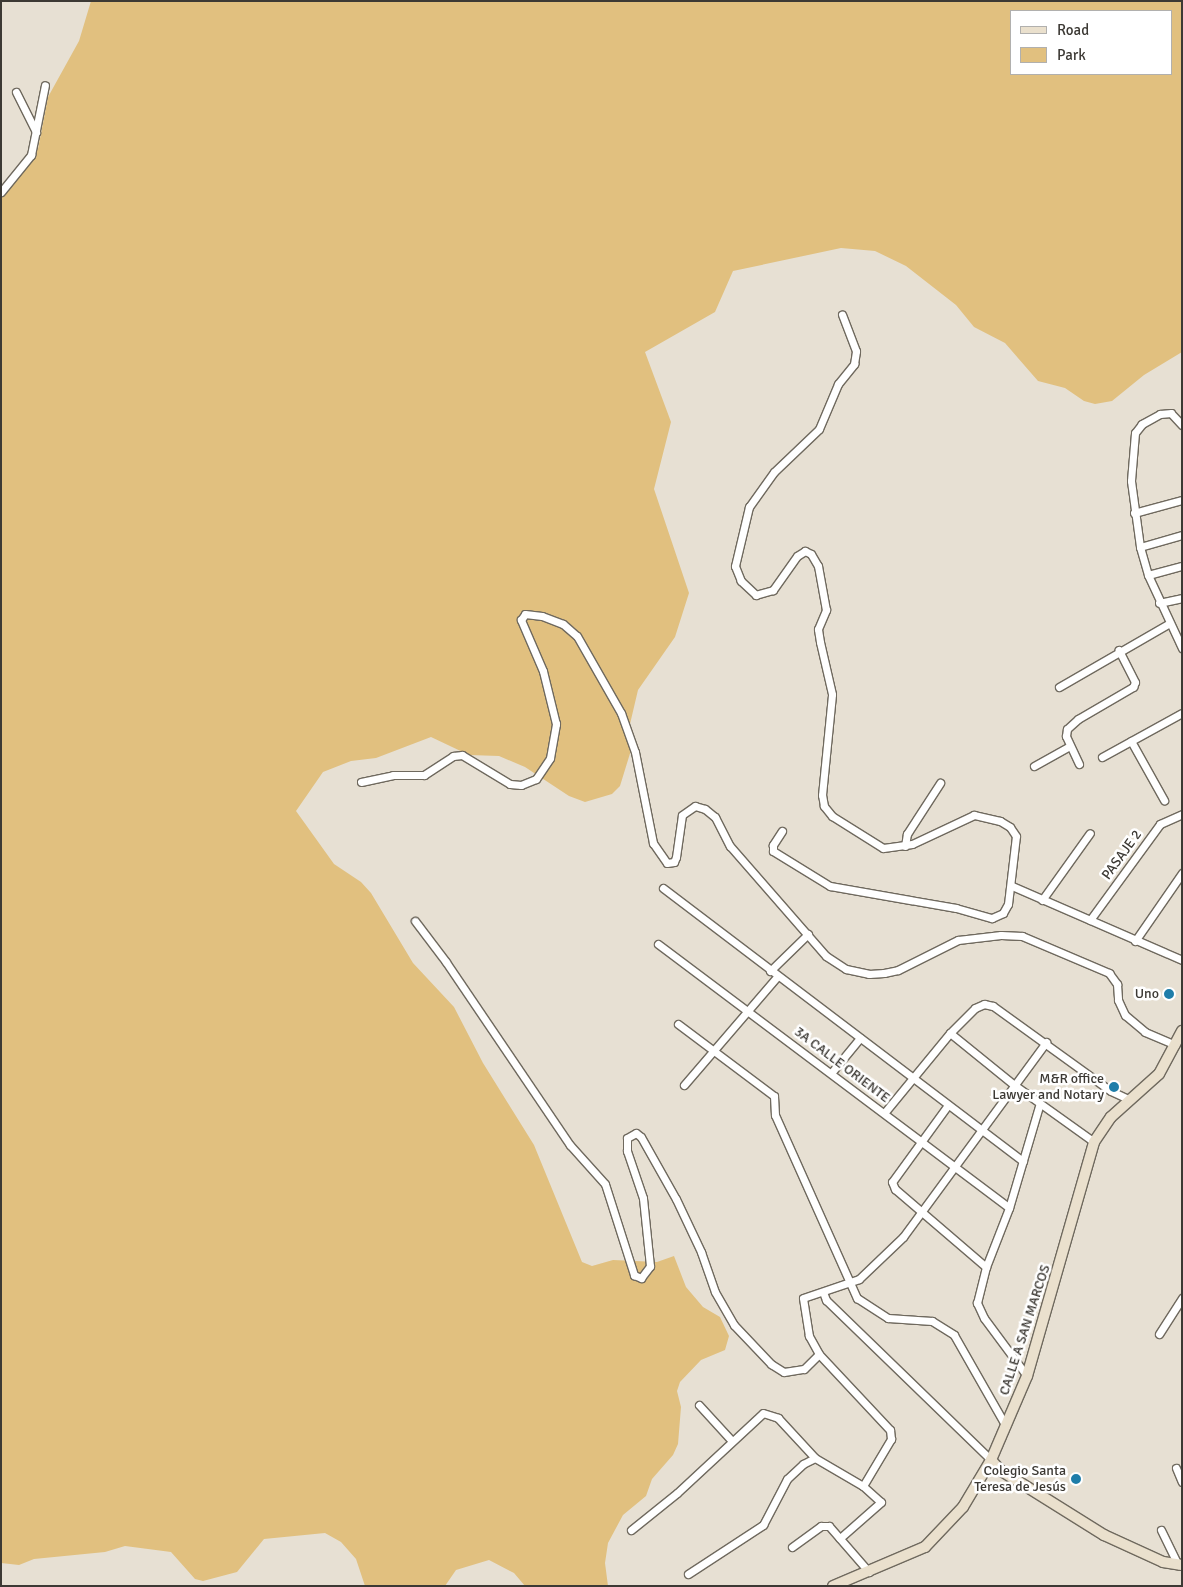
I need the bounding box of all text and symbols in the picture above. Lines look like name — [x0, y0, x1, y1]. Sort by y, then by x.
legend — [1010, 10, 1173, 75]
text: Road — [1057, 21, 1089, 39]
text: Park — [1057, 46, 1086, 64]
street label: PASAJE 2 — [1098, 827, 1146, 883]
place label: Uno — [1135, 986, 1159, 1002]
marker: Uno — [1163, 988, 1175, 1000]
street label: 3A CALLE ORIENTE — [791, 1024, 893, 1106]
place label: M&R office Lawyer and Notary — [992, 1071, 1104, 1104]
marker: M&R office Lawyer and Notary — [1108, 1081, 1120, 1093]
street label: CALLE A SAN MARCOS — [996, 1263, 1054, 1397]
place label: Colegio Santa Teresa de Jesús — [974, 1463, 1066, 1495]
marker: Colegio Santa Teresa de Jesús — [1070, 1473, 1082, 1485]

